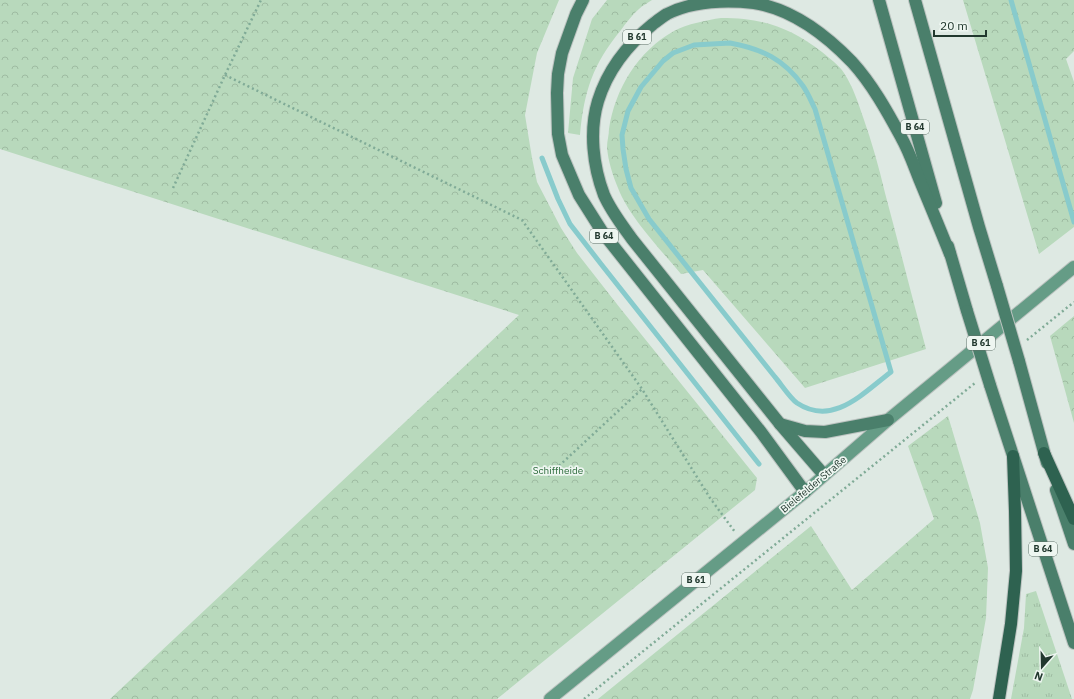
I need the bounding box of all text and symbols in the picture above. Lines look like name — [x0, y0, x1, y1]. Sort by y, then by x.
scale bar — [934, 12, 986, 38]
text: 20 m — [940, 18, 968, 33]
road number: B 61 — [623, 30, 651, 44]
road number: B 64 — [901, 120, 929, 134]
road number: B 64 — [590, 229, 618, 243]
road number: B 61 — [967, 336, 995, 350]
street label: Bielefelder Straße — [778, 453, 849, 516]
park label: Schiffheide — [533, 464, 584, 477]
road number: B 64 — [1029, 542, 1057, 556]
road number: B 61 — [682, 573, 710, 587]
north arrow — [1022, 647, 1062, 687]
text: N — [1032, 668, 1045, 684]

